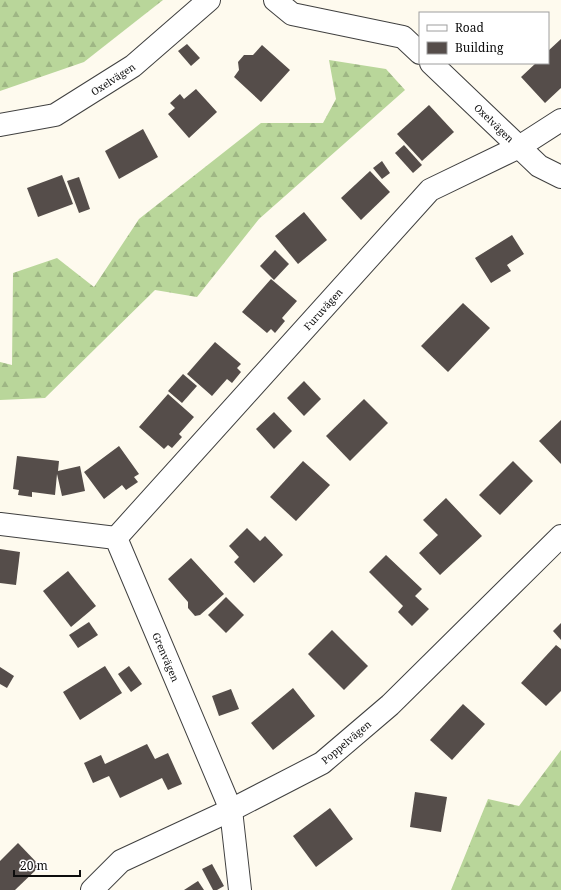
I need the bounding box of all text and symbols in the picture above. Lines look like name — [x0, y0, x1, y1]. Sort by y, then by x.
legend — [419, 12, 549, 64]
text: Road — [455, 19, 485, 36]
text: Building — [455, 39, 504, 56]
street label: Oxelvägen — [88, 59, 138, 99]
street label: Oxelvägen — [471, 101, 517, 146]
street label: Furuvägen — [300, 285, 346, 333]
street label: Grenvägen — [149, 630, 183, 684]
street label: Poppelvägen — [318, 717, 374, 767]
scale bar — [14, 852, 80, 878]
text: 20 m — [20, 857, 48, 874]

